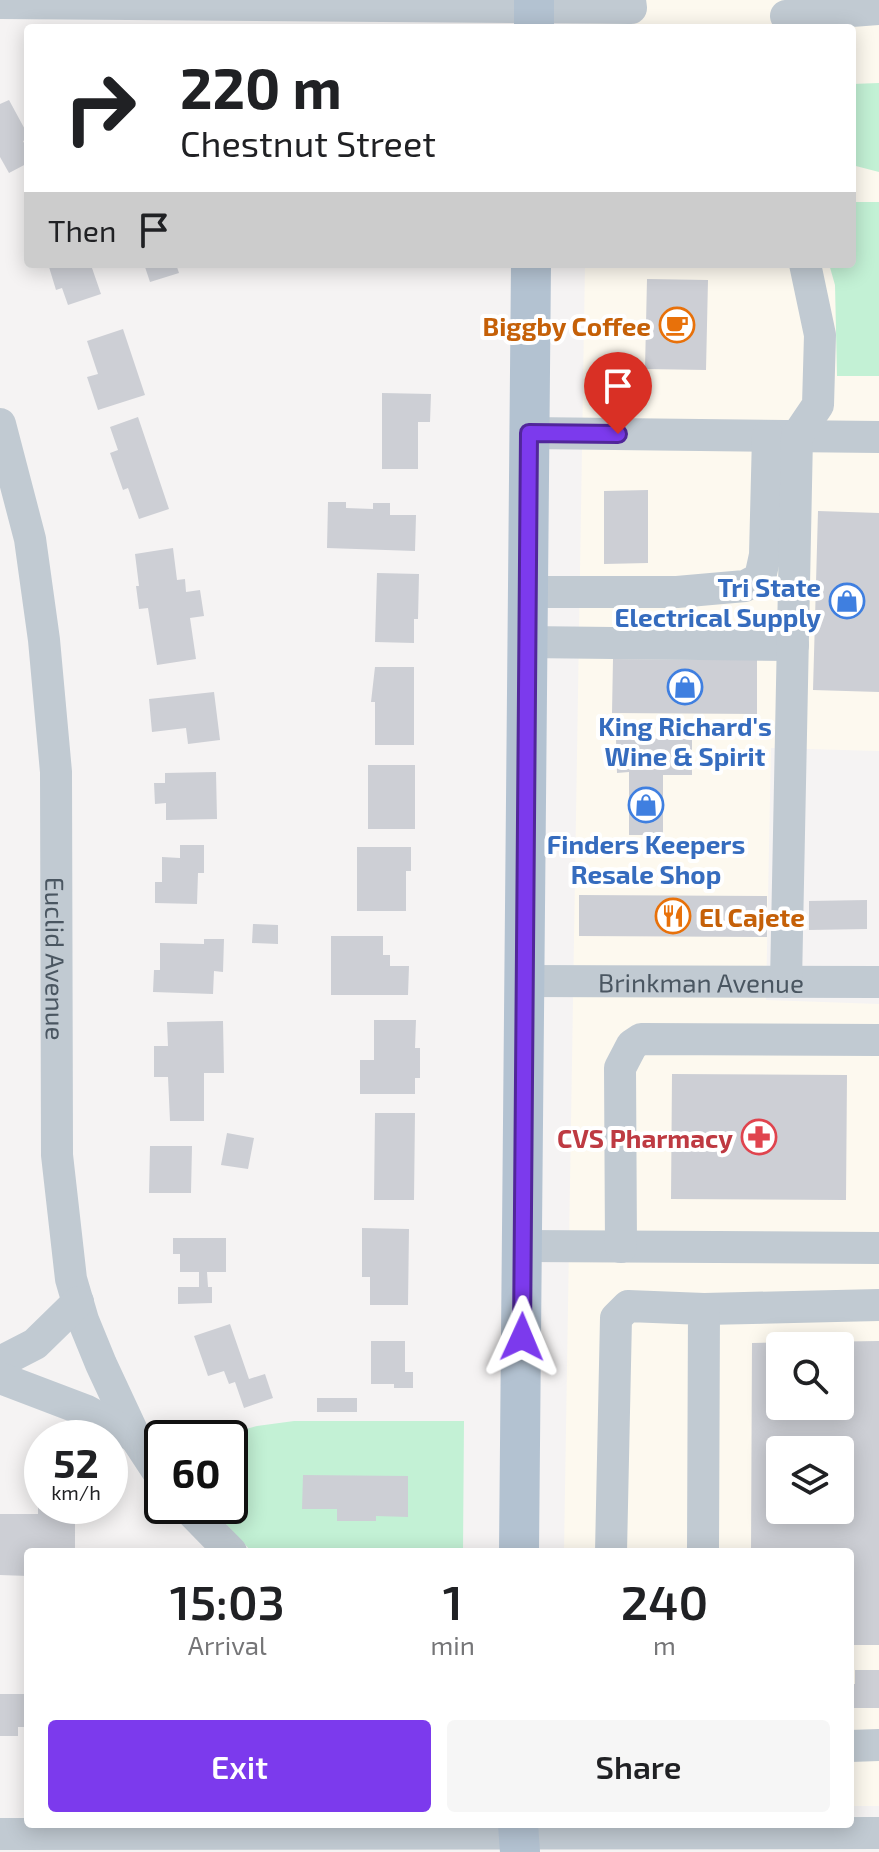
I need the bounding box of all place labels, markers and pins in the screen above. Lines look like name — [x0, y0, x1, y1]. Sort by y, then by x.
cafe icon: Biggby Coffee — [658, 306, 696, 344]
place label: Biggby Coffee — [483, 310, 651, 342]
pin — [584, 352, 652, 434]
place label: Tri State Electrical Supply — [615, 571, 821, 633]
shop icon: Tri State Electrical Supply — [828, 582, 866, 620]
shop icon: King Richard's Wine & Spirit — [666, 668, 704, 706]
place label: King Richard's Wine & Spirit — [598, 710, 772, 771]
shop icon: Finders Keepers Resale Shop — [627, 786, 665, 824]
place label: Finders Keepers Resale Shop — [547, 828, 745, 889]
restaurant icon: El Cajete — [654, 897, 692, 935]
place label: El Cajete — [699, 901, 805, 932]
pharmacy icon: CVS Pharmacy — [740, 1118, 778, 1156]
place label: CVS Pharmacy — [557, 1122, 733, 1154]

